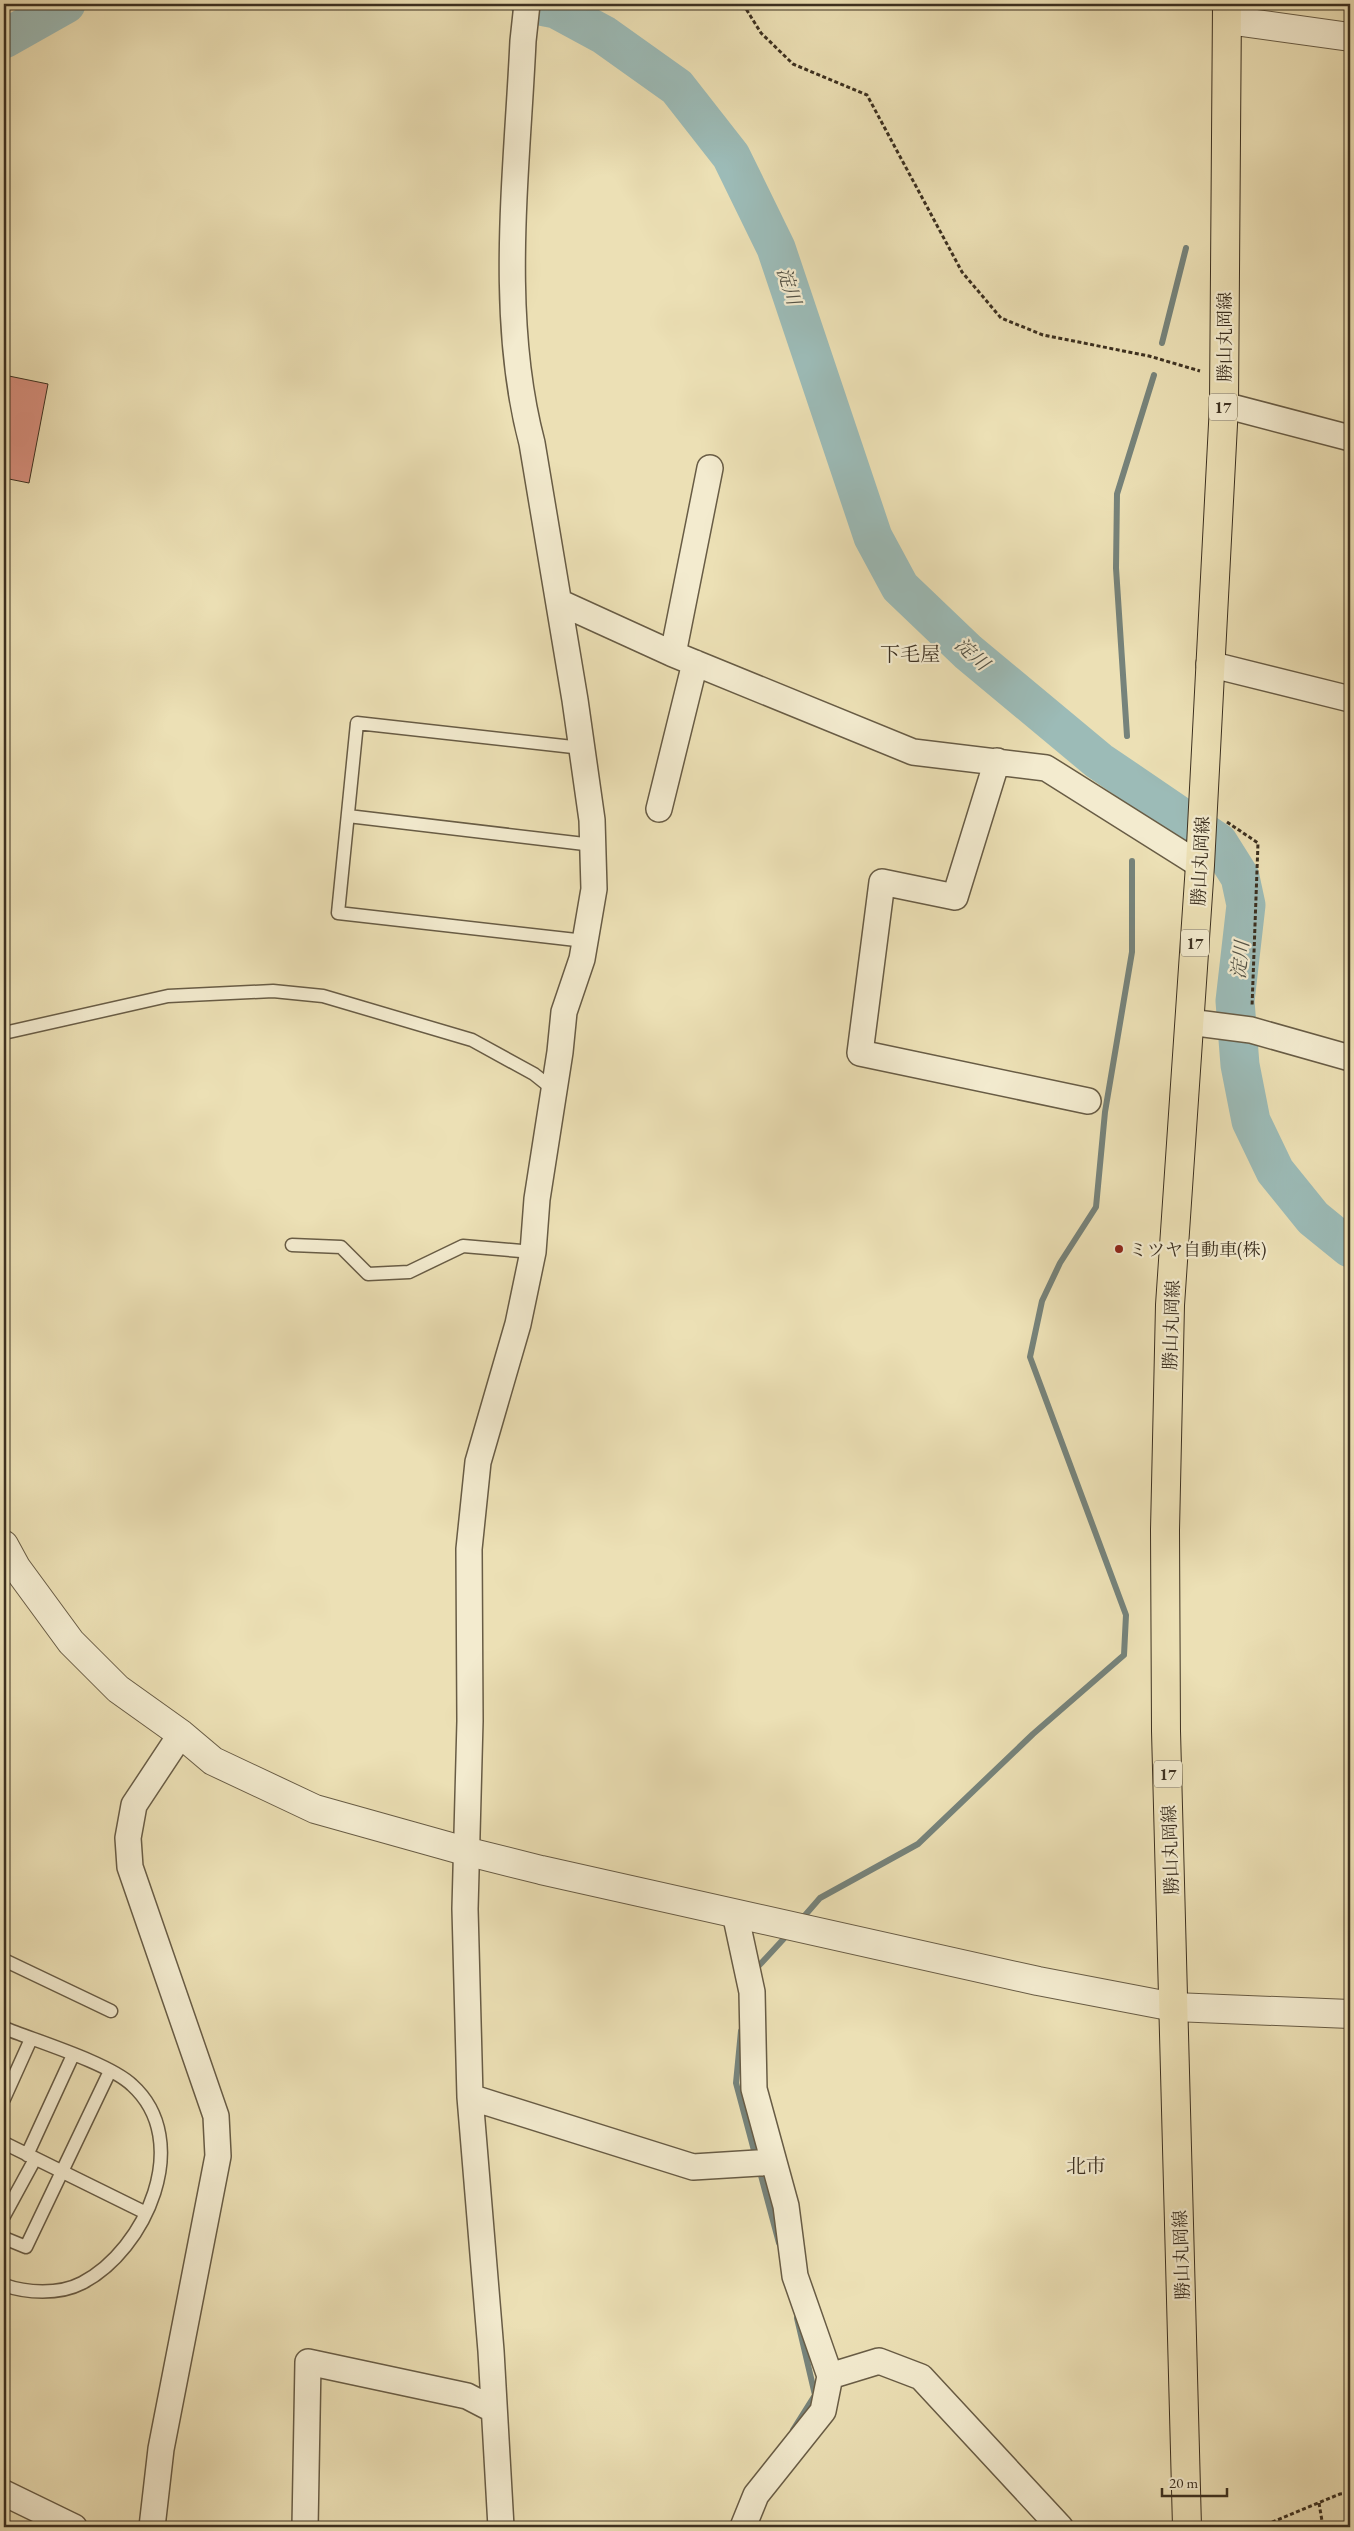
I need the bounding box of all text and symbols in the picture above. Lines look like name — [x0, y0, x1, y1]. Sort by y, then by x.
water label: 淀川 — [771, 264, 807, 310]
street label: 勝山丸岡線 — [1213, 292, 1236, 382]
road number: 17 — [1209, 394, 1237, 421]
water label: 淀川 — [950, 632, 996, 677]
district label: 下毛屋 — [880, 641, 940, 667]
street label: 勝山丸岡線 — [1186, 815, 1214, 907]
road number: 17 — [1181, 930, 1209, 956]
water label: 淀川 — [1226, 938, 1255, 980]
place label: ミツヤ自動車(株) — [1129, 1238, 1266, 1261]
marker: ミツヤ自動車(株) — [1113, 1243, 1125, 1255]
street label: 勝山丸岡線 — [1158, 1280, 1184, 1370]
road number: 17 — [1154, 1760, 1182, 1788]
street label: 勝山丸岡線 — [1157, 1805, 1183, 1895]
district label: 北市 — [1066, 2153, 1106, 2179]
street label: 勝山丸岡線 — [1168, 2210, 1194, 2300]
scale bar — [1162, 2466, 1226, 2498]
text: 20 m — [1169, 2473, 1198, 2492]

